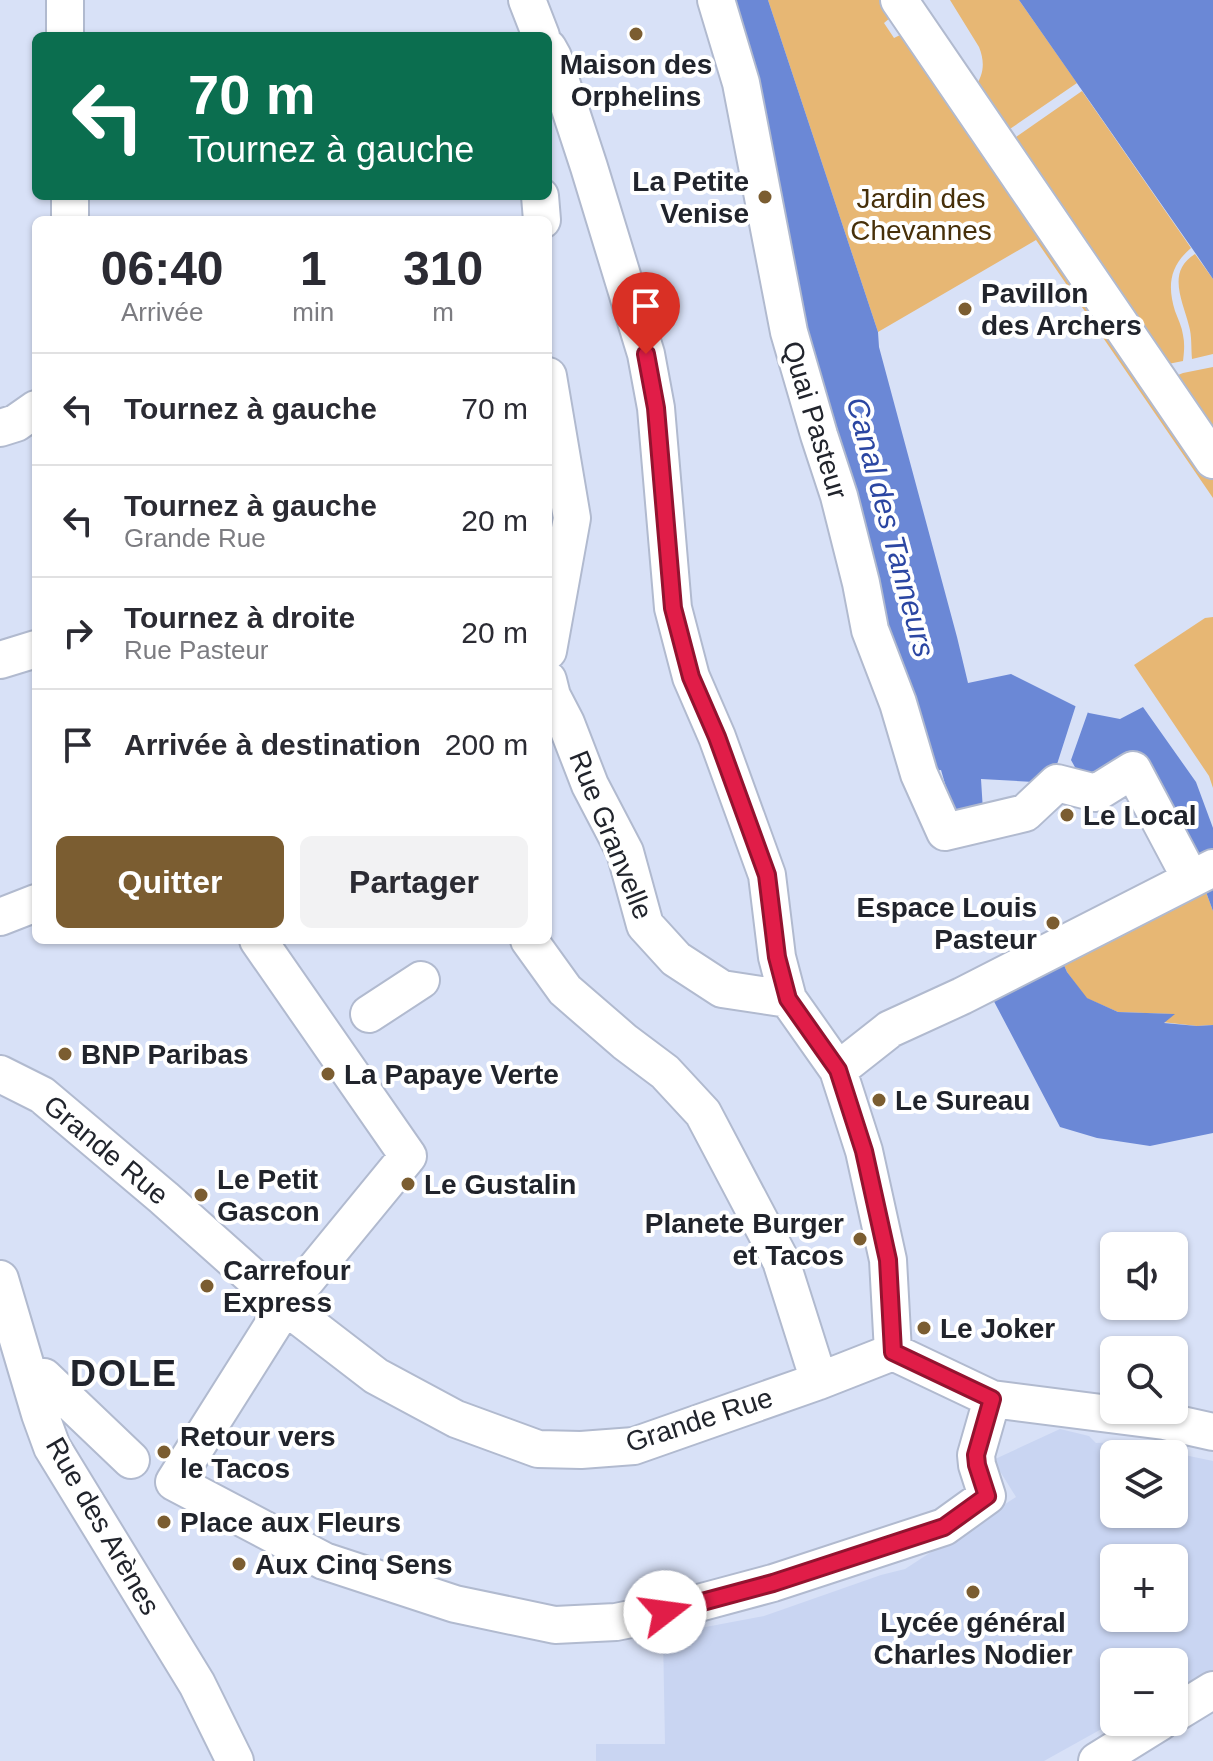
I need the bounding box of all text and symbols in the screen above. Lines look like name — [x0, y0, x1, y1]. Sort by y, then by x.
marker: Maison des Orphelins — [627, 25, 645, 43]
place label: Maison des Orphelins — [560, 49, 712, 112]
text: 70 m — [188, 63, 316, 126]
icon: left — [56, 64, 160, 168]
text: Tournez à gauche — [188, 129, 474, 170]
place label: La Petite Venise — [632, 166, 749, 229]
park label: Jardin des Chevannes — [850, 183, 992, 246]
marker: La Petite Venise — [756, 188, 774, 206]
text: 06:40 — [101, 242, 224, 295]
text: 1 — [300, 242, 327, 295]
text: 310 — [403, 242, 483, 295]
pin — [612, 272, 680, 354]
place label: Pavillon des Archers — [981, 278, 1142, 341]
icon: arrive — [624, 284, 668, 328]
text: Arrivée — [121, 297, 203, 327]
text: min — [292, 297, 334, 327]
text: m — [432, 297, 454, 327]
marker: Pavillon des Archers — [956, 300, 974, 318]
street label: Quai Pasteur — [776, 337, 854, 503]
icon: left — [56, 387, 100, 431]
text: Tournez à gauche — [124, 392, 377, 425]
text: 70 m — [461, 392, 528, 425]
water label: Canal des Tanneurs — [840, 394, 942, 660]
text: Tournez à gauche — [124, 489, 377, 522]
icon: left — [56, 499, 100, 543]
text: 20 m — [461, 504, 528, 537]
text: Grande Rue — [124, 523, 266, 553]
text: Tournez à droite — [124, 601, 355, 634]
icon: right — [56, 611, 100, 655]
text: 20 m — [461, 616, 528, 649]
text: Rue Pasteur — [124, 635, 269, 665]
icon: arrive — [56, 723, 100, 767]
text: Arrivée à destination — [124, 728, 421, 761]
text: 200 m — [445, 728, 528, 761]
street label: Rue Granvelle — [563, 746, 659, 924]
place label: Le Local — [1083, 800, 1197, 831]
marker: Le Local — [1058, 806, 1076, 824]
button: Quitter — [56, 836, 284, 928]
button: Partager — [300, 836, 528, 928]
place label: Espace Louis Pasteur — [856, 892, 1037, 955]
marker: Espace Louis Pasteur — [1044, 914, 1062, 932]
place label: BNP Paribas — [81, 1039, 249, 1070]
marker: BNP Paribas — [56, 1045, 74, 1063]
place label: La Papaye Verte — [344, 1059, 559, 1090]
marker: La Papaye Verte — [319, 1065, 337, 1083]
place label: Le Sureau — [895, 1085, 1030, 1116]
street label: Grande Rue — [38, 1089, 174, 1211]
marker: Le Sureau — [870, 1091, 888, 1109]
place label: Le Petit Gascon — [217, 1164, 320, 1227]
place label: Le Gustalin — [424, 1169, 576, 1200]
marker: Le Gustalin — [399, 1175, 417, 1193]
marker: Le Petit Gascon — [192, 1186, 210, 1204]
place label: Planete Burger et Tacos — [645, 1208, 844, 1271]
marker: Planete Burger et Tacos — [851, 1230, 869, 1248]
map controls — [1100, 1232, 1188, 1736]
button: sound — [1100, 1232, 1188, 1320]
place label: Carrefour Express — [223, 1255, 351, 1318]
marker: Carrefour Express — [198, 1277, 216, 1295]
place label: Le Joker — [940, 1313, 1055, 1344]
marker: Le Joker — [915, 1319, 933, 1337]
button: search — [1100, 1336, 1188, 1424]
district label: DOLE — [70, 1353, 178, 1394]
street label: Grande Rue — [622, 1382, 776, 1458]
place label: Retour vers le Tacos — [180, 1421, 336, 1484]
street label: Rue des Arènes — [40, 1432, 166, 1620]
button: layers — [1100, 1440, 1188, 1528]
marker: Retour vers le Tacos — [155, 1443, 173, 1461]
place label: Place aux Fleurs — [180, 1507, 401, 1538]
marker: Place aux Fleurs — [155, 1513, 173, 1531]
button: + — [1100, 1544, 1188, 1632]
place label: Aux Cinq Sens — [255, 1549, 453, 1580]
marker: Aux Cinq Sens — [230, 1555, 248, 1573]
position arrow — [623, 1570, 707, 1654]
marker: Lycée général Charles Nodier — [964, 1583, 982, 1601]
place label: Lycée général Charles Nodier — [873, 1607, 1073, 1670]
button: − — [1100, 1648, 1188, 1736]

